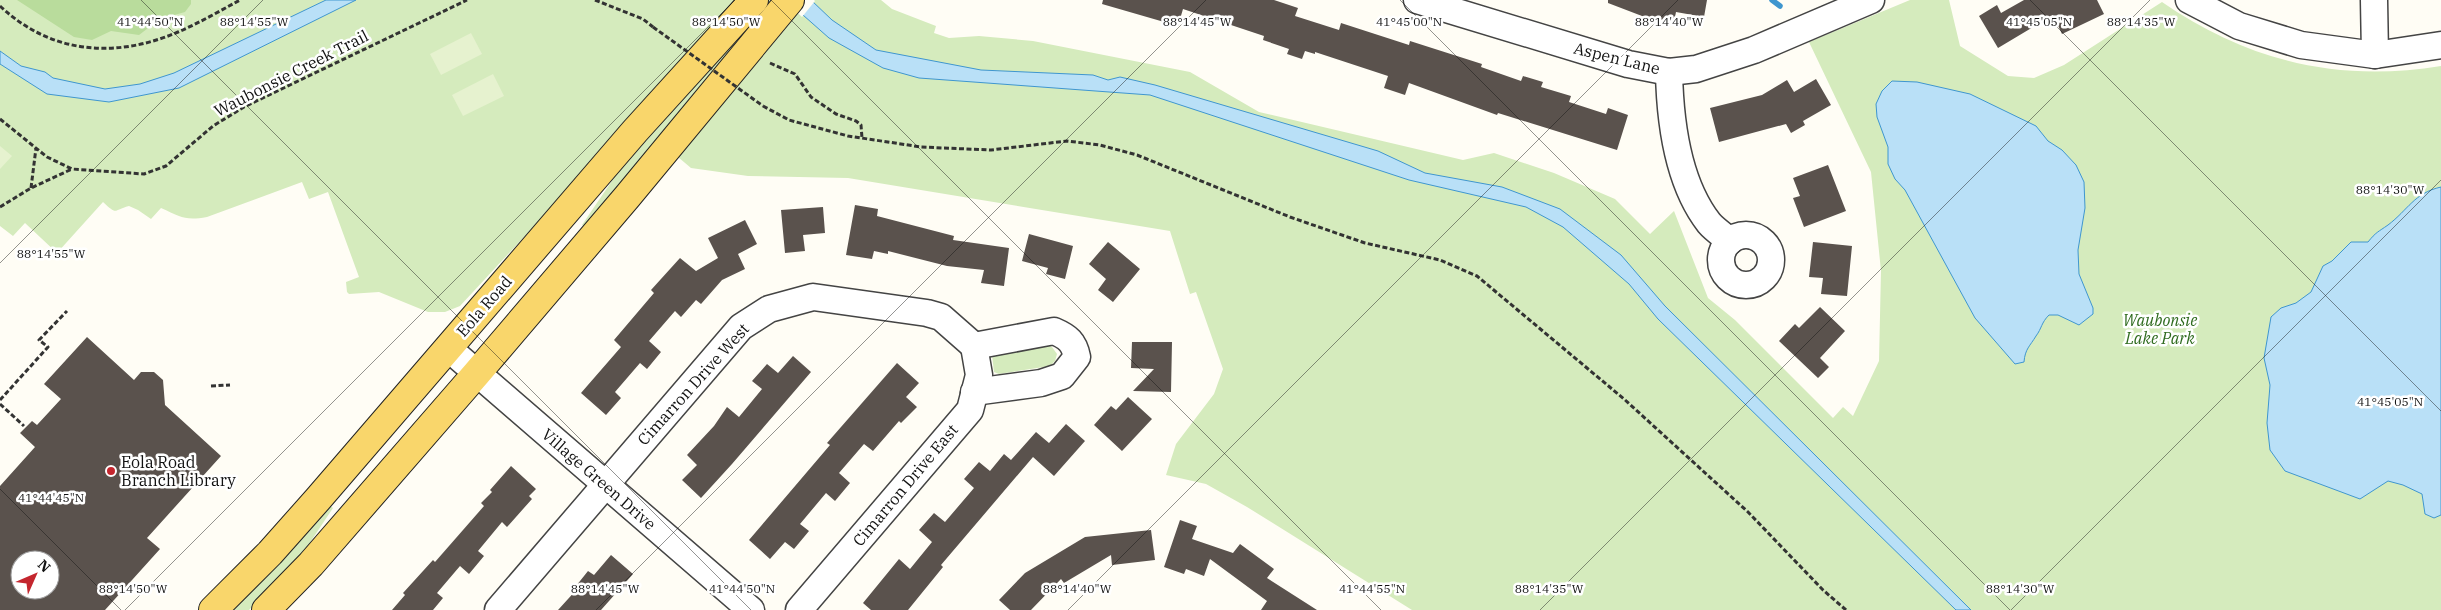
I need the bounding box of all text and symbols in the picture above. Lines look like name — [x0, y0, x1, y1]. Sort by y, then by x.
text: 41°44'50"N — [117, 14, 183, 29]
text: 88°14'55"W — [220, 14, 289, 29]
text: 88°14'50"W — [692, 14, 761, 29]
text: 88°14'45"W — [1163, 14, 1232, 29]
text: 41°45'00"N — [1376, 14, 1442, 29]
text: 88°14'40"W — [1635, 14, 1704, 29]
text: 41°45'05"N — [2006, 14, 2072, 29]
text: 88°14'35"W — [2107, 14, 2176, 29]
street label: Waubonsie Creek Trail — [211, 25, 372, 121]
street label: Aspen Lane — [1572, 38, 1662, 78]
text: 88°14'30"W — [2356, 182, 2425, 197]
text: 88°14'55"W — [17, 246, 86, 261]
street label: Eola Road — [452, 271, 516, 341]
park label: Waubonsie Lake Park — [2123, 310, 2197, 348]
street label: Cimarron Drive West — [633, 319, 753, 449]
text: 41°45'05"N — [2357, 394, 2423, 409]
street label: Cimarron Drive East — [848, 420, 962, 550]
street label: Village Green Drive — [538, 424, 660, 534]
place label: Eola Road Branch Library — [121, 452, 236, 490]
marker: Eola Road Branch Library — [105, 465, 117, 477]
text: 41°44'45"N — [18, 490, 84, 505]
north arrow — [10, 550, 60, 600]
text: N — [34, 556, 54, 576]
text: 88°14'50"W — [99, 581, 168, 596]
text: 88°14'45"W — [571, 581, 640, 596]
text: 41°44'50"N — [709, 581, 775, 596]
text: 88°14'40"W — [1043, 581, 1112, 596]
text: 41°44'55"N — [1339, 581, 1405, 596]
text: 88°14'35"W — [1515, 581, 1584, 596]
text: 88°14'30"W — [1986, 581, 2055, 596]

